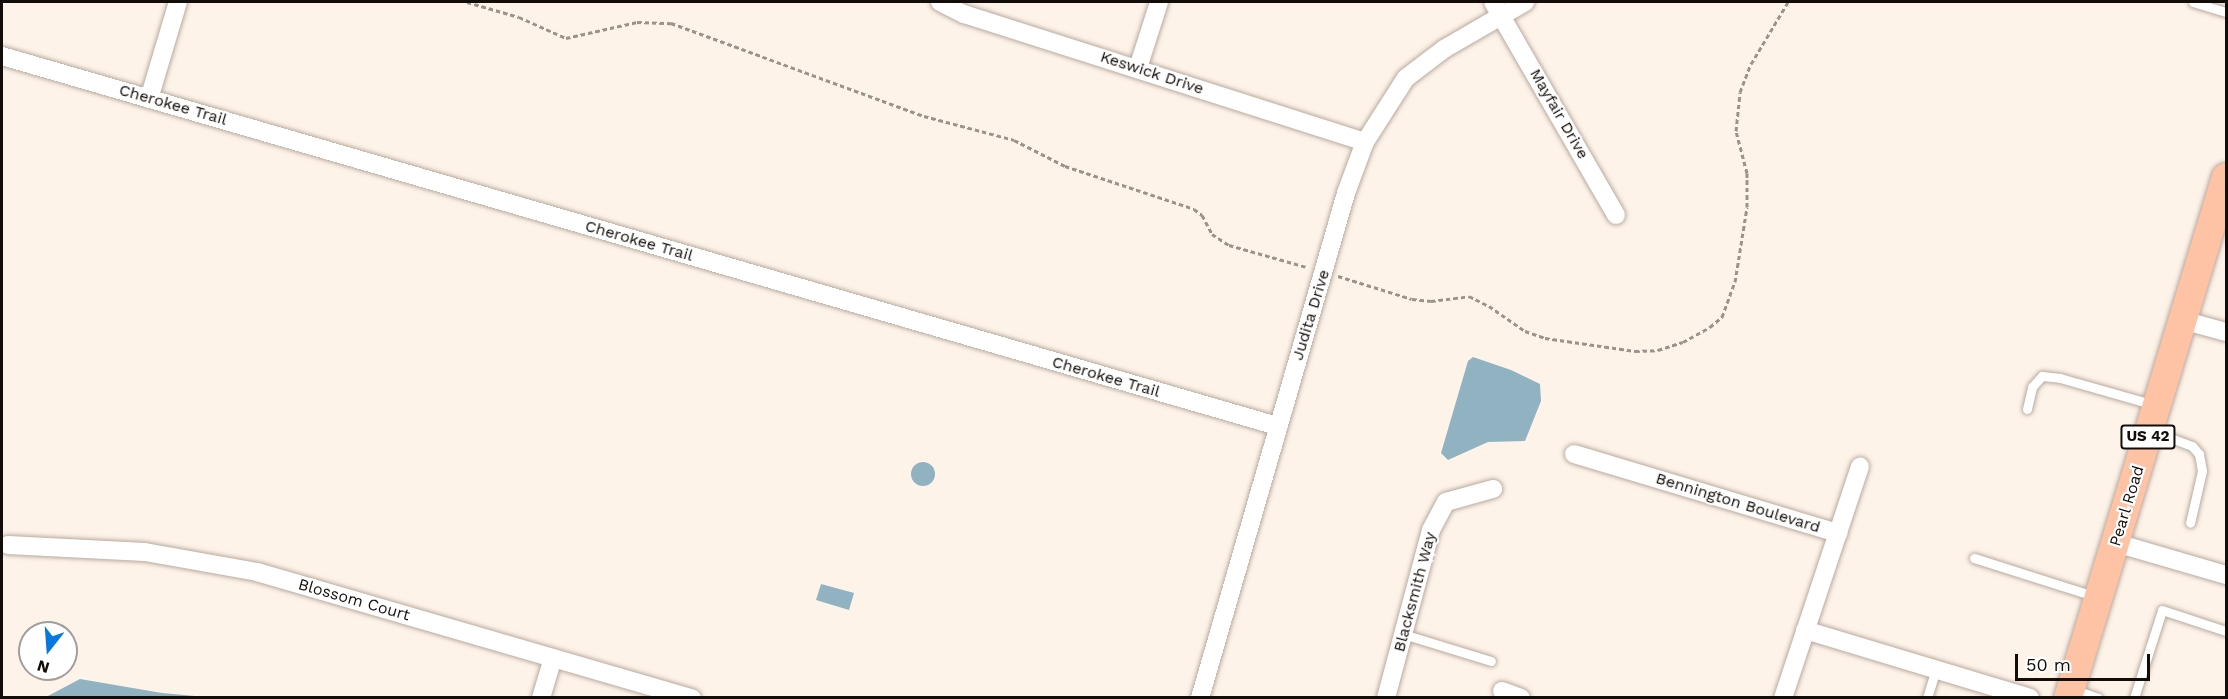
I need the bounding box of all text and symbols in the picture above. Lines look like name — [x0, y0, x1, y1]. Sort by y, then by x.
street label: Keswick Drive — [1098, 47, 1206, 99]
street label: Mayfair Drive — [1525, 65, 1593, 163]
street label: Cherokee Trail — [117, 80, 229, 130]
street label: Cherokee Trail — [583, 216, 695, 266]
street label: Judita Drive — [1288, 267, 1334, 363]
street label: Cherokee Trail — [1050, 352, 1162, 402]
road number: US 42 — [2120, 425, 2176, 449]
street label: Pearl Road — [2106, 463, 2148, 549]
street label: Bennington Boulevard — [1653, 469, 1823, 537]
street label: Blacksmith Way — [1390, 530, 1440, 654]
street label: Blossom Court — [296, 575, 412, 625]
north arrow — [18, 621, 78, 681]
scale bar — [2018, 642, 2153, 680]
text: 50 m — [2026, 654, 2071, 675]
text: N — [35, 656, 52, 678]

